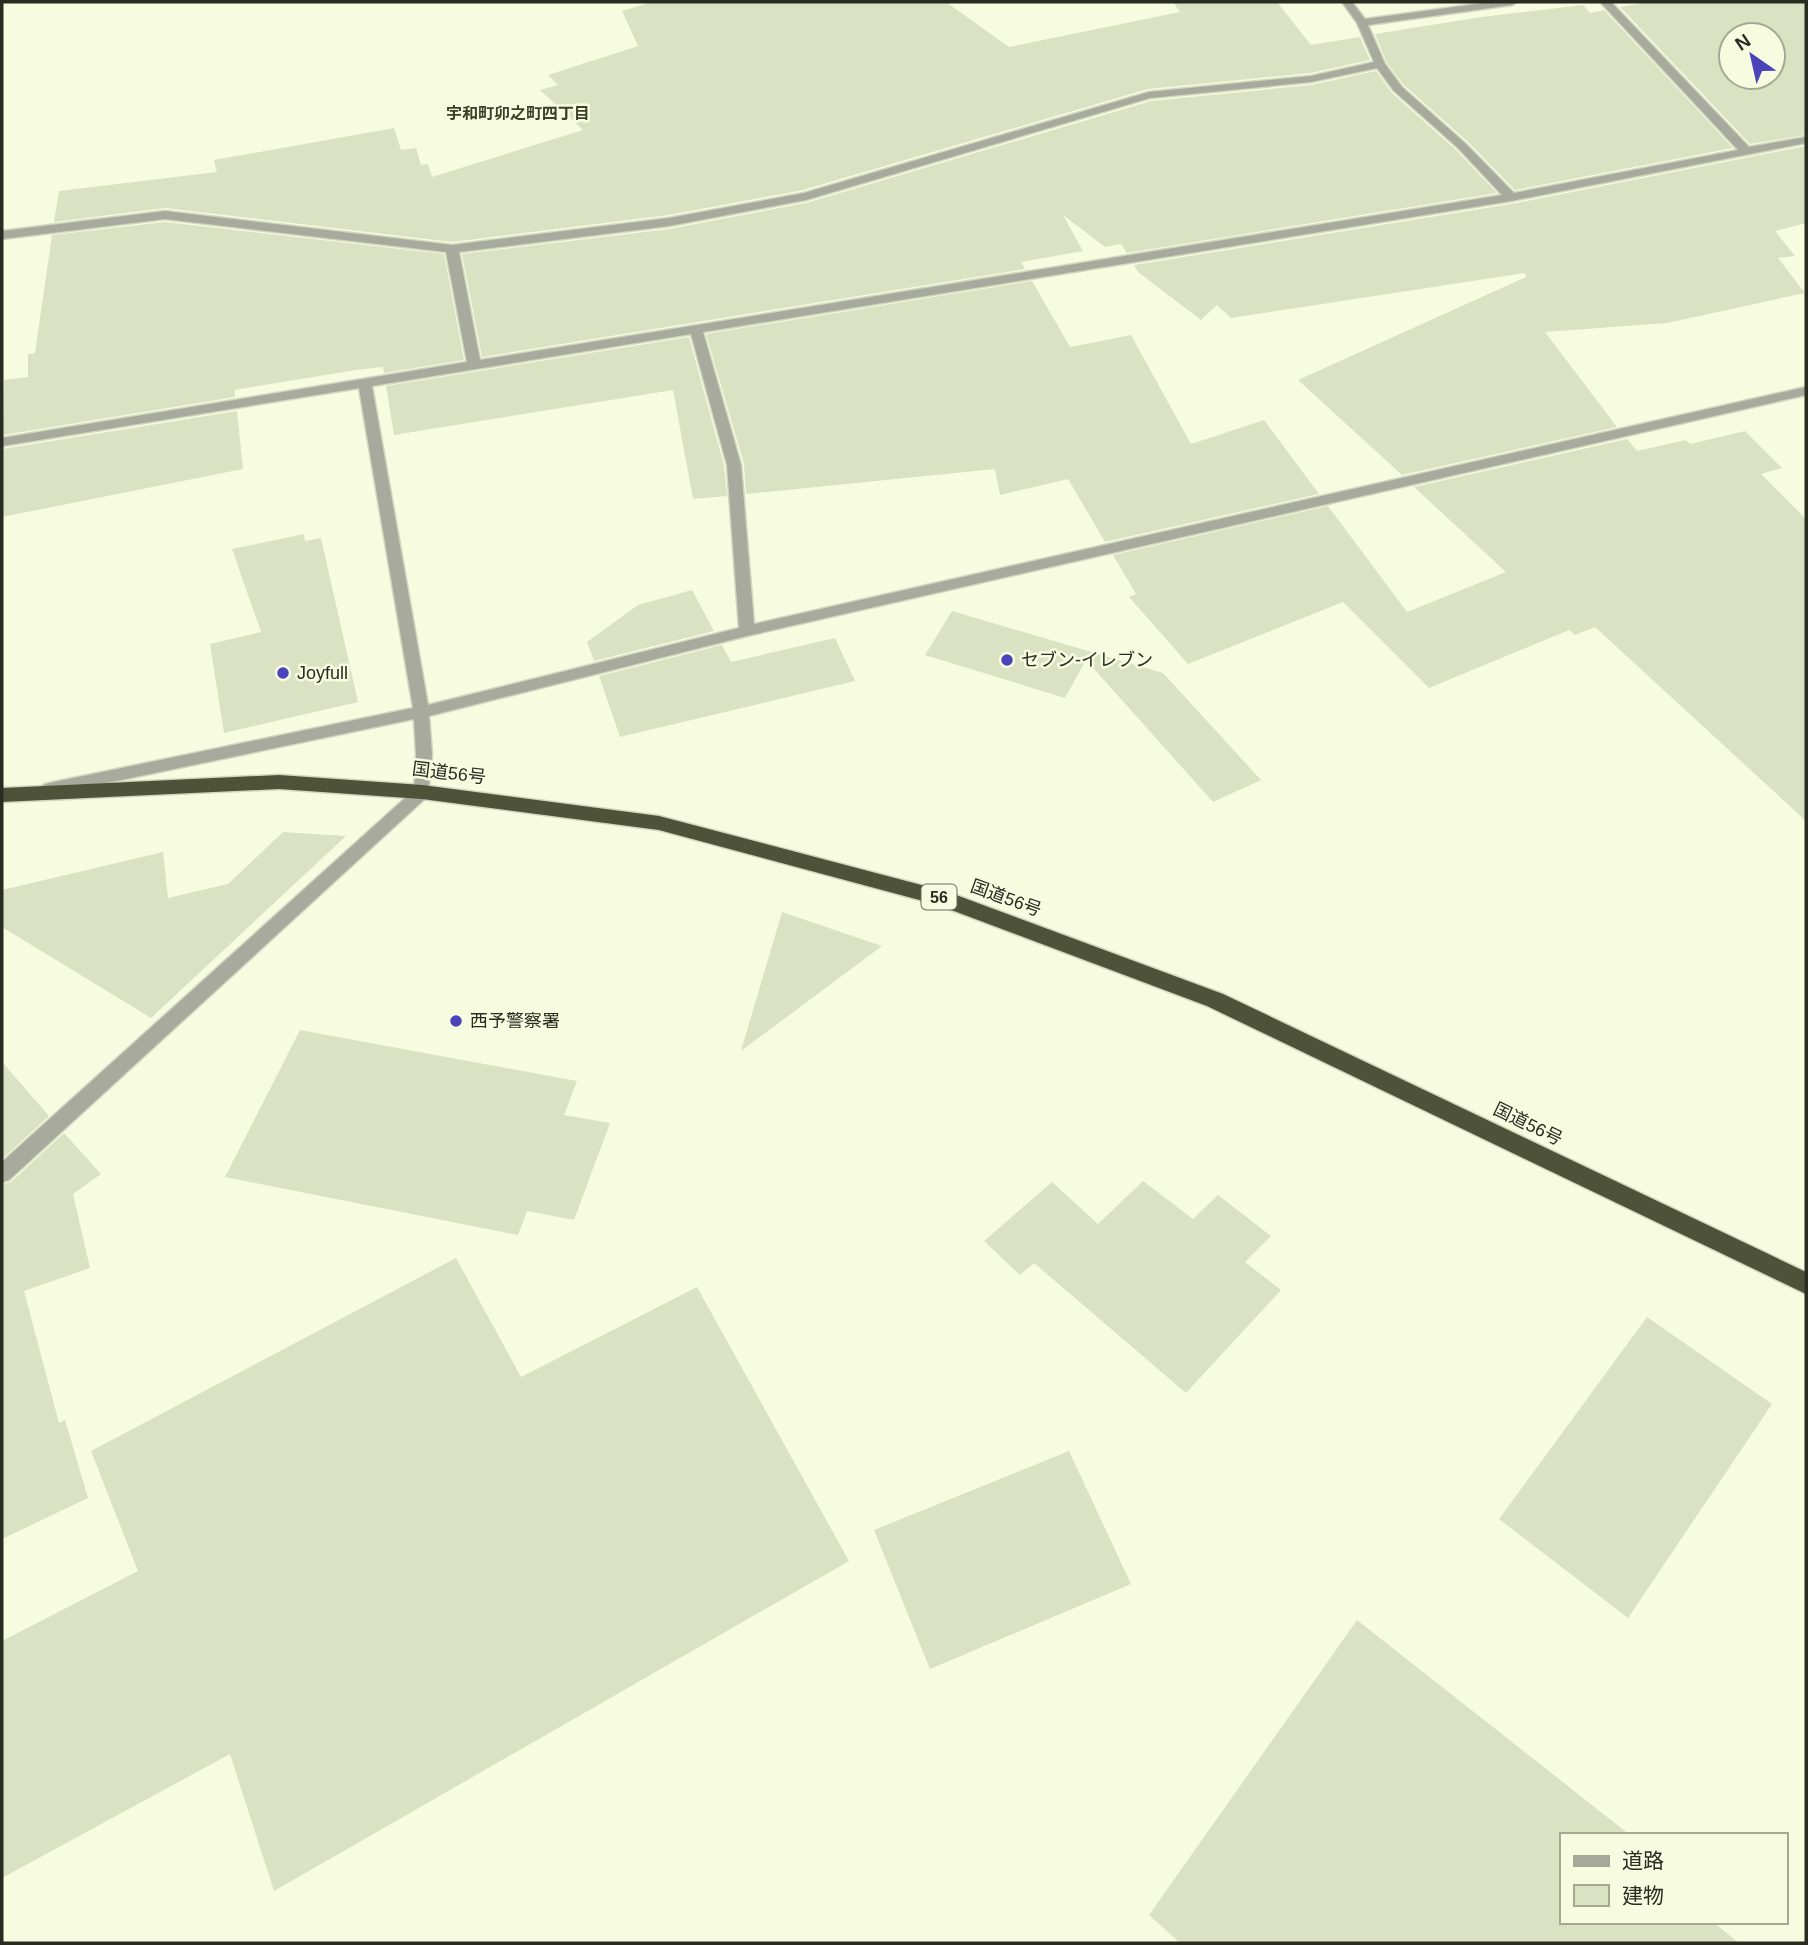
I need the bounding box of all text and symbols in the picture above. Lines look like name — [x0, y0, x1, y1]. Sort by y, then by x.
north arrow — [1717, 21, 1787, 91]
text: N — [1731, 30, 1754, 55]
district label: 宇和町卯之町四丁目 — [446, 105, 590, 122]
place label: セブン-イレブン — [1021, 650, 1153, 670]
marker: セブン-イレブン — [999, 652, 1015, 668]
place label: Joyfull — [297, 663, 348, 683]
marker: Joyfull — [275, 665, 291, 681]
street label: 国道56号 — [411, 759, 487, 787]
street label: 国道56号 — [968, 876, 1044, 920]
road number: 56 — [922, 884, 956, 909]
place label: 西予警察署 — [470, 1011, 560, 1031]
marker: 西予警察署 — [448, 1013, 464, 1029]
street label: 国道56号 — [1490, 1099, 1566, 1149]
legend — [1560, 1833, 1787, 1924]
text: 道路 — [1622, 1849, 1664, 1872]
text: 建物 — [1622, 1884, 1664, 1907]

